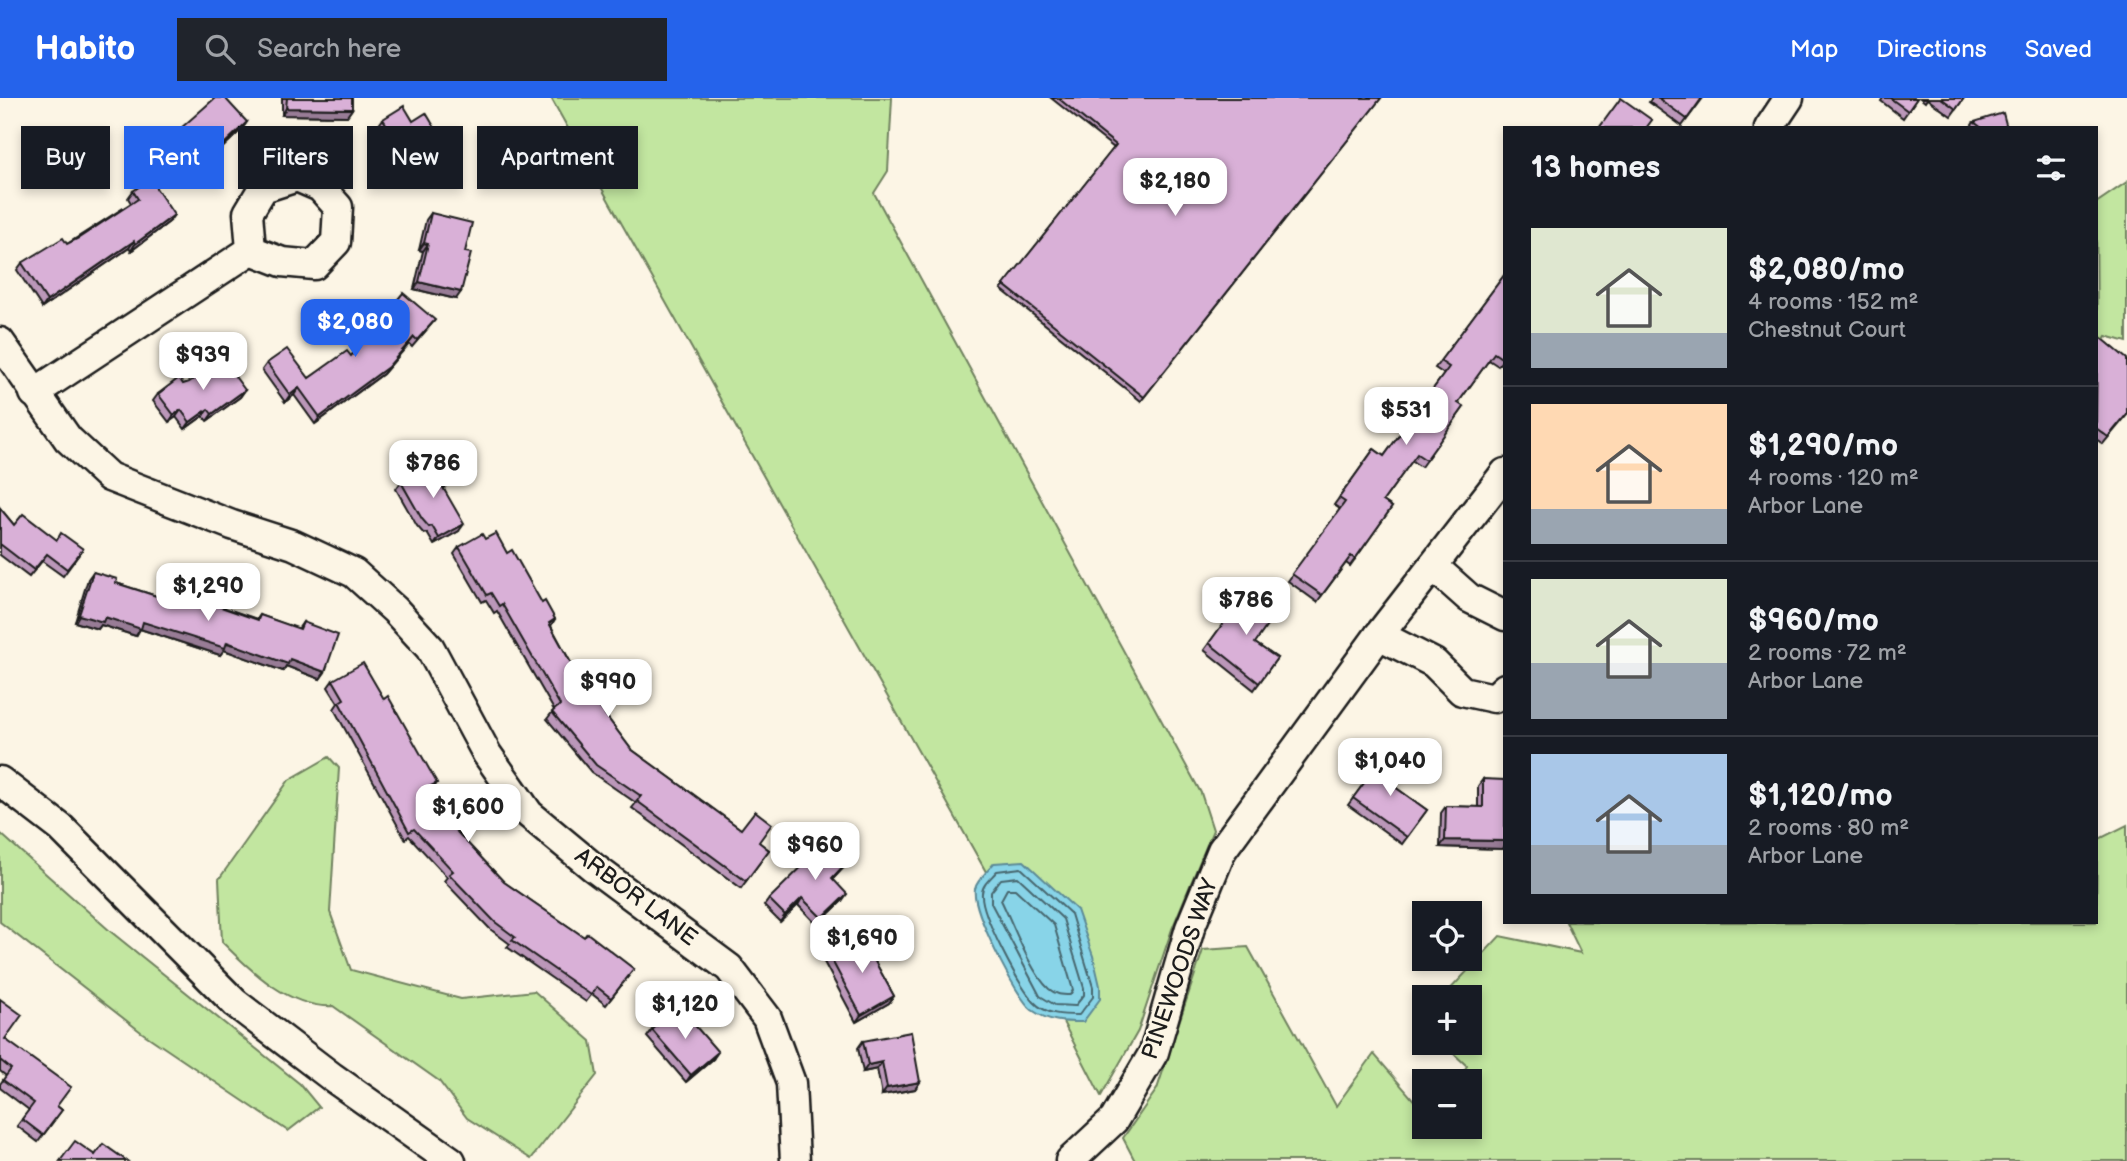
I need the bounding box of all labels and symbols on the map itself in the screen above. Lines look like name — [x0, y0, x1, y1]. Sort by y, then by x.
pin: $2,180 — [1118, 158, 1232, 218]
pin: $2,080 — [298, 300, 412, 359]
pin: $939 — [162, 332, 244, 392]
pin: $531 — [1365, 388, 1447, 447]
pin: $786 — [392, 440, 474, 500]
pin: $1,290 — [151, 564, 265, 623]
pin: $786 — [1205, 578, 1287, 637]
pin: $990 — [567, 660, 649, 719]
pin: $1,040 — [1333, 738, 1447, 798]
pin: $1,600 — [411, 784, 525, 844]
pin: $960 — [774, 822, 856, 882]
street label: ARBOR LANE — [569, 842, 703, 952]
street label: PINEWOODS WAY — [1136, 874, 1224, 1063]
pin: $1,690 — [805, 916, 919, 975]
pin: $1,120 — [628, 982, 742, 1041]

